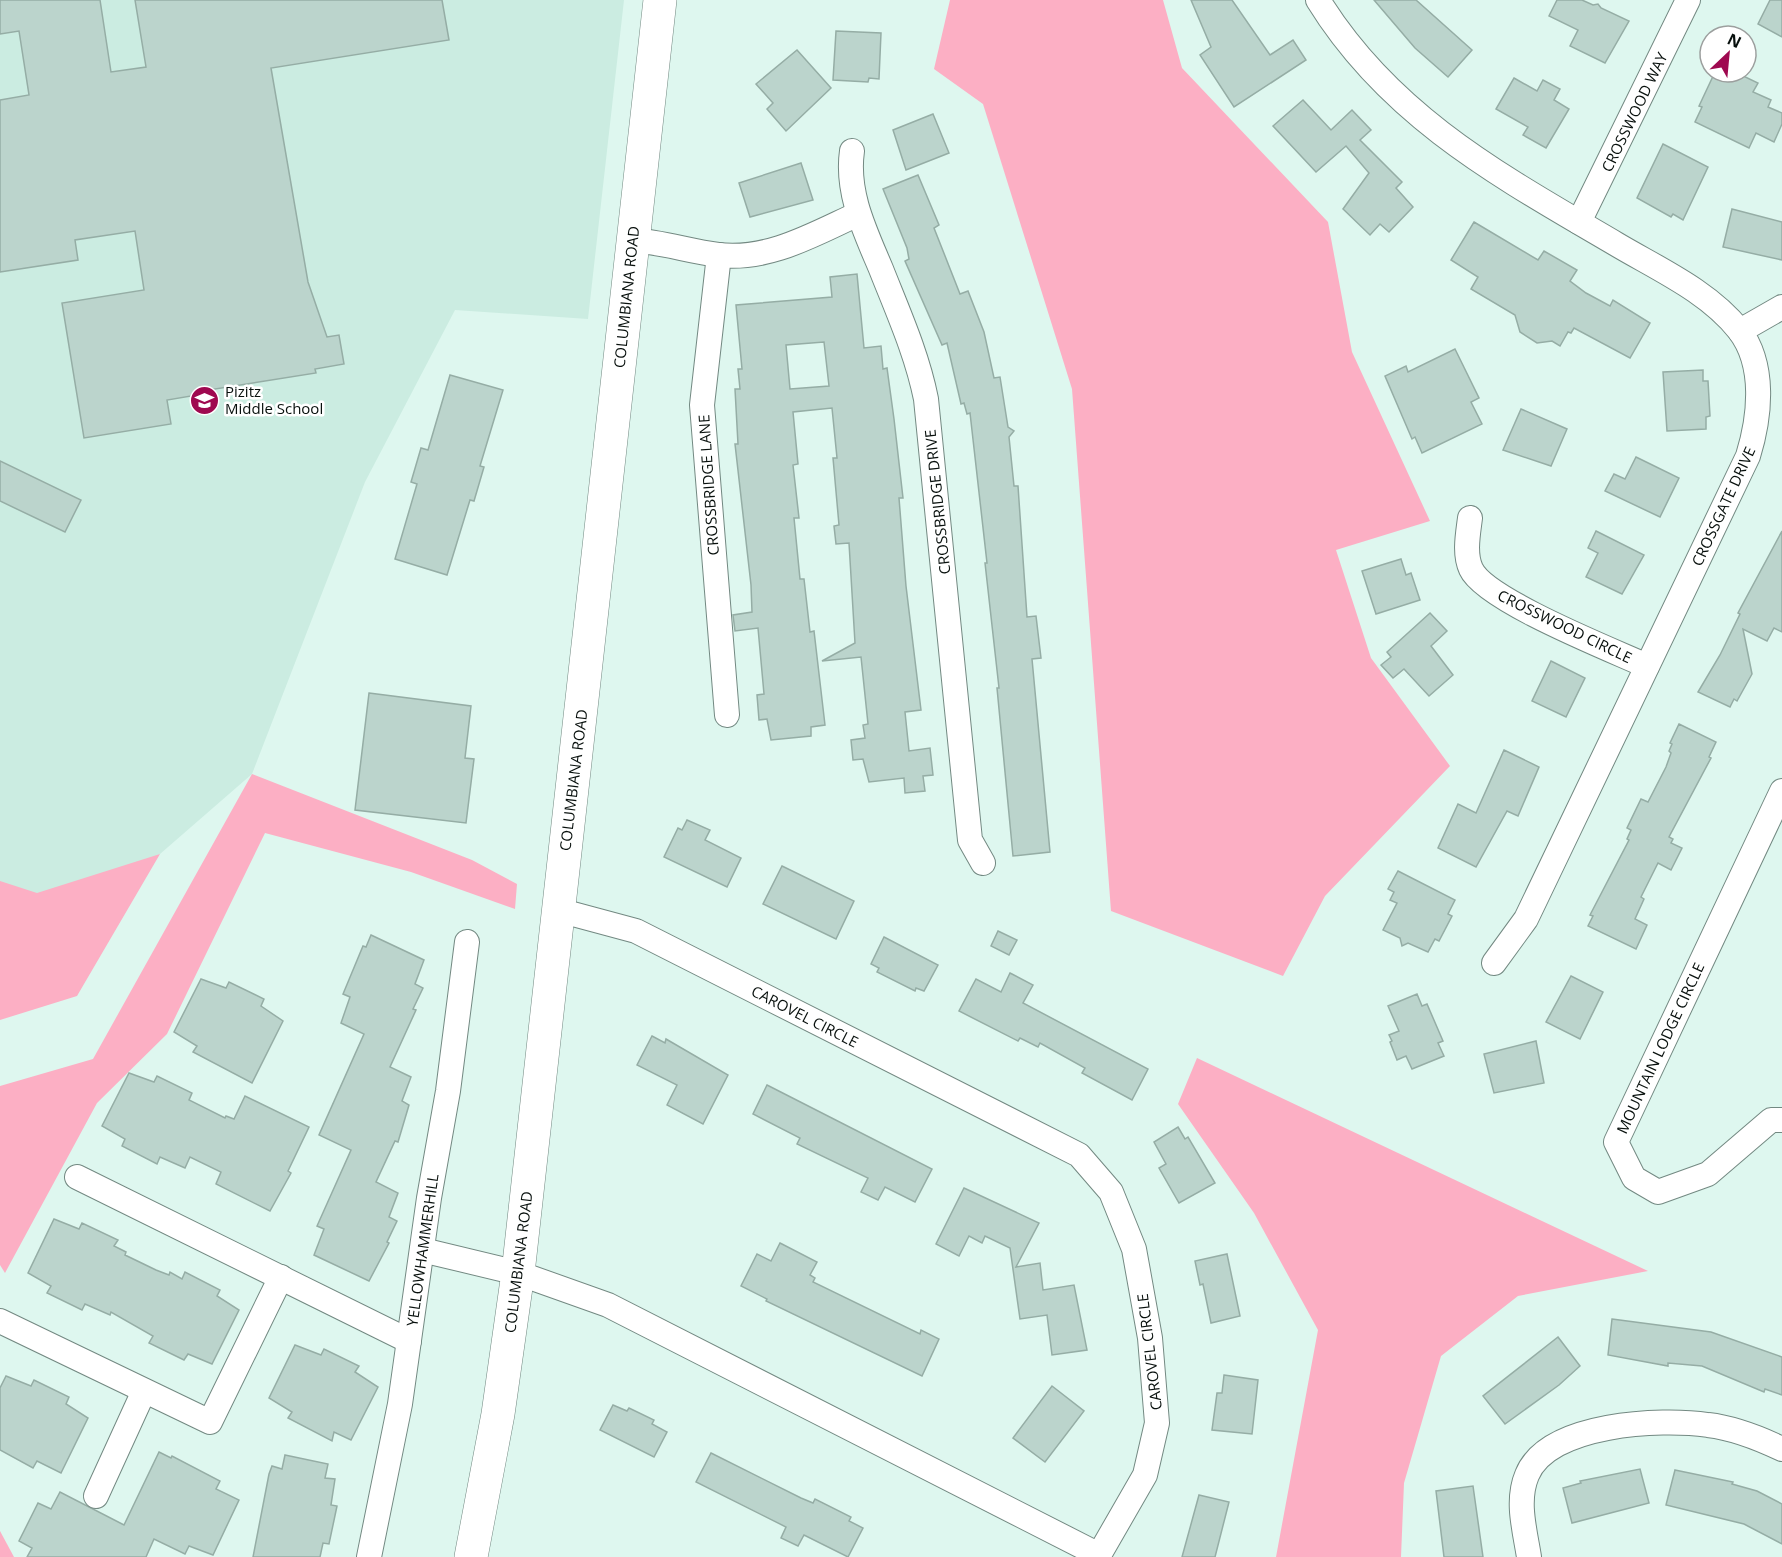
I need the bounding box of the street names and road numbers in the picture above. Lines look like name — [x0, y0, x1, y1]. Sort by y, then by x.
street label: CROSSWOOD WAY — [1596, 48, 1672, 175]
street label: COLUMBIANA ROAD — [609, 225, 643, 369]
street label: CROSSBRIDGE LANE — [693, 414, 723, 556]
street label: CROSSBRIDGE DRIVE — [919, 429, 955, 575]
street label: CROSSGATE DRIVE — [1687, 443, 1759, 569]
street label: CROSSWOOD CIRCLE — [1494, 585, 1636, 667]
street label: COLUMBIANA ROAD — [554, 708, 592, 852]
street label: MOUNTAIN LODGE CIRCLE — [1612, 959, 1708, 1137]
street label: CAROVEL CIRCLE — [748, 980, 862, 1052]
street label: YELLOWHAMMERHILL — [401, 1172, 443, 1328]
street label: COLUMBIANA ROAD — [499, 1190, 537, 1334]
street label: CAROVEL CIRCLE — [1132, 1293, 1166, 1411]

